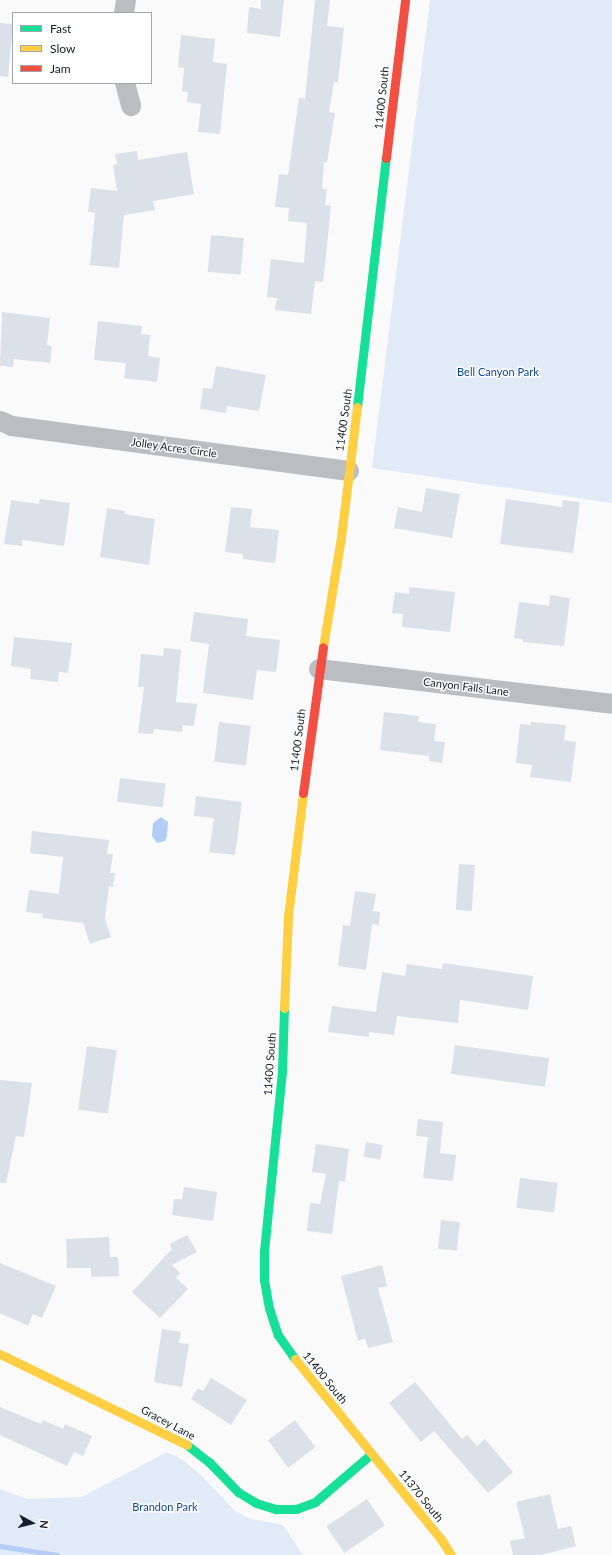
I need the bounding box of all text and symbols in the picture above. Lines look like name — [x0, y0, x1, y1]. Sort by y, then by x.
legend — [12, 12, 152, 84]
text: Fast — [50, 21, 71, 36]
text: Slow — [50, 41, 75, 56]
text: Jam — [50, 61, 71, 76]
street label: 11400 South — [372, 66, 392, 130]
park label: Bell Canyon Park — [457, 365, 539, 379]
street label: 11400 South — [333, 388, 355, 452]
street label: Jolley Acres Circle — [130, 435, 218, 461]
street label: Canyon Falls Lane — [422, 675, 510, 699]
street label: 11400 South — [288, 708, 308, 772]
street label: 11400 South — [261, 1032, 279, 1096]
street label: 11400 South — [300, 1349, 350, 1407]
street label: Gracey Lane — [139, 1403, 197, 1443]
street label: 11370 South — [396, 1467, 446, 1525]
park label: Brandon Park — [132, 1500, 198, 1514]
north arrow — [12, 1503, 52, 1543]
text: N — [37, 1520, 51, 1530]

